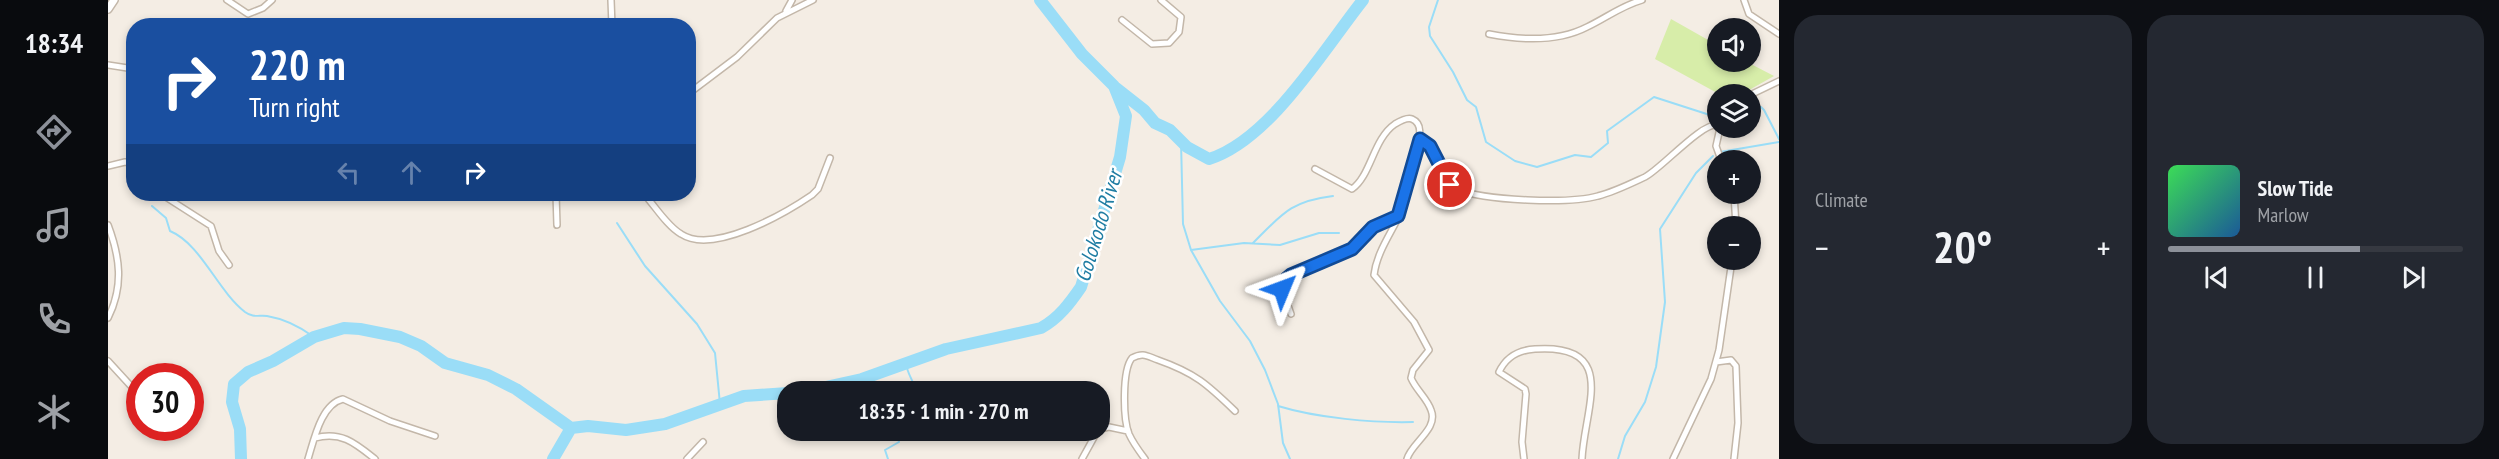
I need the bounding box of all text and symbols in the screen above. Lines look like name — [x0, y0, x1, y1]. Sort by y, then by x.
map controls — [1707, 18, 1761, 270]
button: sound — [1707, 18, 1761, 72]
text: 18:34 — [25, 26, 83, 60]
text: 220 m — [249, 37, 346, 92]
icon: right — [150, 42, 228, 120]
button: layers — [1707, 84, 1761, 138]
text: Turn right — [249, 90, 340, 124]
icon: directions — [33, 111, 75, 153]
button: + — [1707, 150, 1761, 204]
icon: left — [332, 156, 365, 189]
icon: ahead — [395, 156, 428, 189]
icon: right — [458, 156, 491, 189]
pin — [1424, 159, 1475, 210]
water label: Golokodo River — [1068, 164, 1129, 285]
icon: arrive — [1433, 168, 1466, 201]
text: Slow Tide — [2258, 174, 2333, 202]
text: Climate — [1815, 187, 1868, 213]
text: Marlow — [2258, 202, 2309, 228]
icon: music — [33, 204, 75, 246]
button: − — [1707, 216, 1761, 270]
text: 20° — [1933, 217, 1992, 275]
text: − — [1815, 226, 1829, 269]
text: + — [2097, 226, 2111, 269]
position arrow — [1250, 257, 1314, 321]
icon: previous — [2200, 261, 2233, 294]
icon: pause — [2299, 261, 2332, 294]
icon: next — [2397, 261, 2430, 294]
icon: phone — [33, 298, 75, 340]
speed limit sign: 30 — [126, 363, 204, 441]
icon: climate — [33, 391, 75, 433]
text: 18:35 · 1 min · 270 m — [858, 397, 1029, 425]

